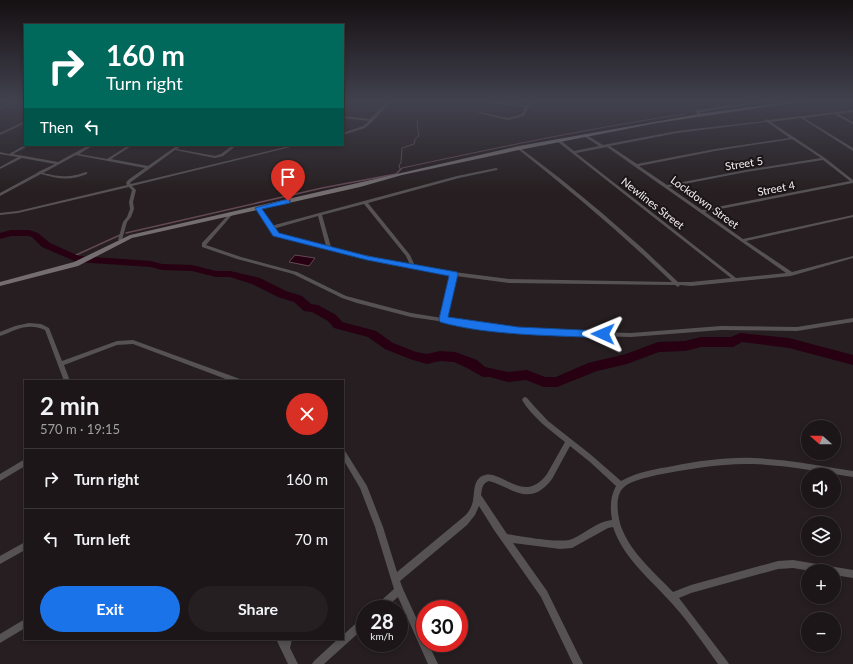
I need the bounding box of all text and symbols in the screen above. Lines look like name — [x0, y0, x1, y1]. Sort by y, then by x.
text: 160 m — [106, 38, 185, 72]
icon: right — [40, 40, 92, 92]
text: Turn right — [106, 72, 183, 94]
icon: left — [81, 116, 103, 138]
text: Then — [40, 118, 73, 136]
street label: Street 5 — [724, 154, 764, 172]
pin — [271, 160, 305, 201]
icon: arrive — [277, 166, 299, 188]
street label: Lockdown Street — [668, 173, 742, 231]
street label: Newlines Street — [619, 174, 687, 232]
street label: Street 4 — [756, 178, 797, 198]
position arrow — [582, 313, 624, 355]
text: 2 min — [40, 391, 100, 420]
button: close — [286, 393, 328, 435]
north arrow — [801, 420, 841, 460]
map controls — [801, 420, 841, 652]
text: 570 m · 19:15 — [40, 421, 120, 437]
icon: right — [40, 468, 62, 490]
button: sound — [801, 468, 841, 508]
text: Turn right — [74, 470, 139, 488]
text: 160 m — [286, 470, 328, 488]
button: layers — [801, 516, 841, 556]
icon: left — [40, 528, 62, 550]
text: Turn left — [74, 530, 130, 548]
text: 70 m — [294, 530, 328, 548]
button: + — [801, 564, 841, 604]
button: Exit — [40, 586, 180, 632]
button: Share — [188, 586, 328, 632]
speed limit sign: 30 — [416, 600, 468, 652]
text: 28 — [370, 609, 394, 633]
button: − — [801, 612, 841, 652]
text: km/h — [370, 630, 394, 642]

